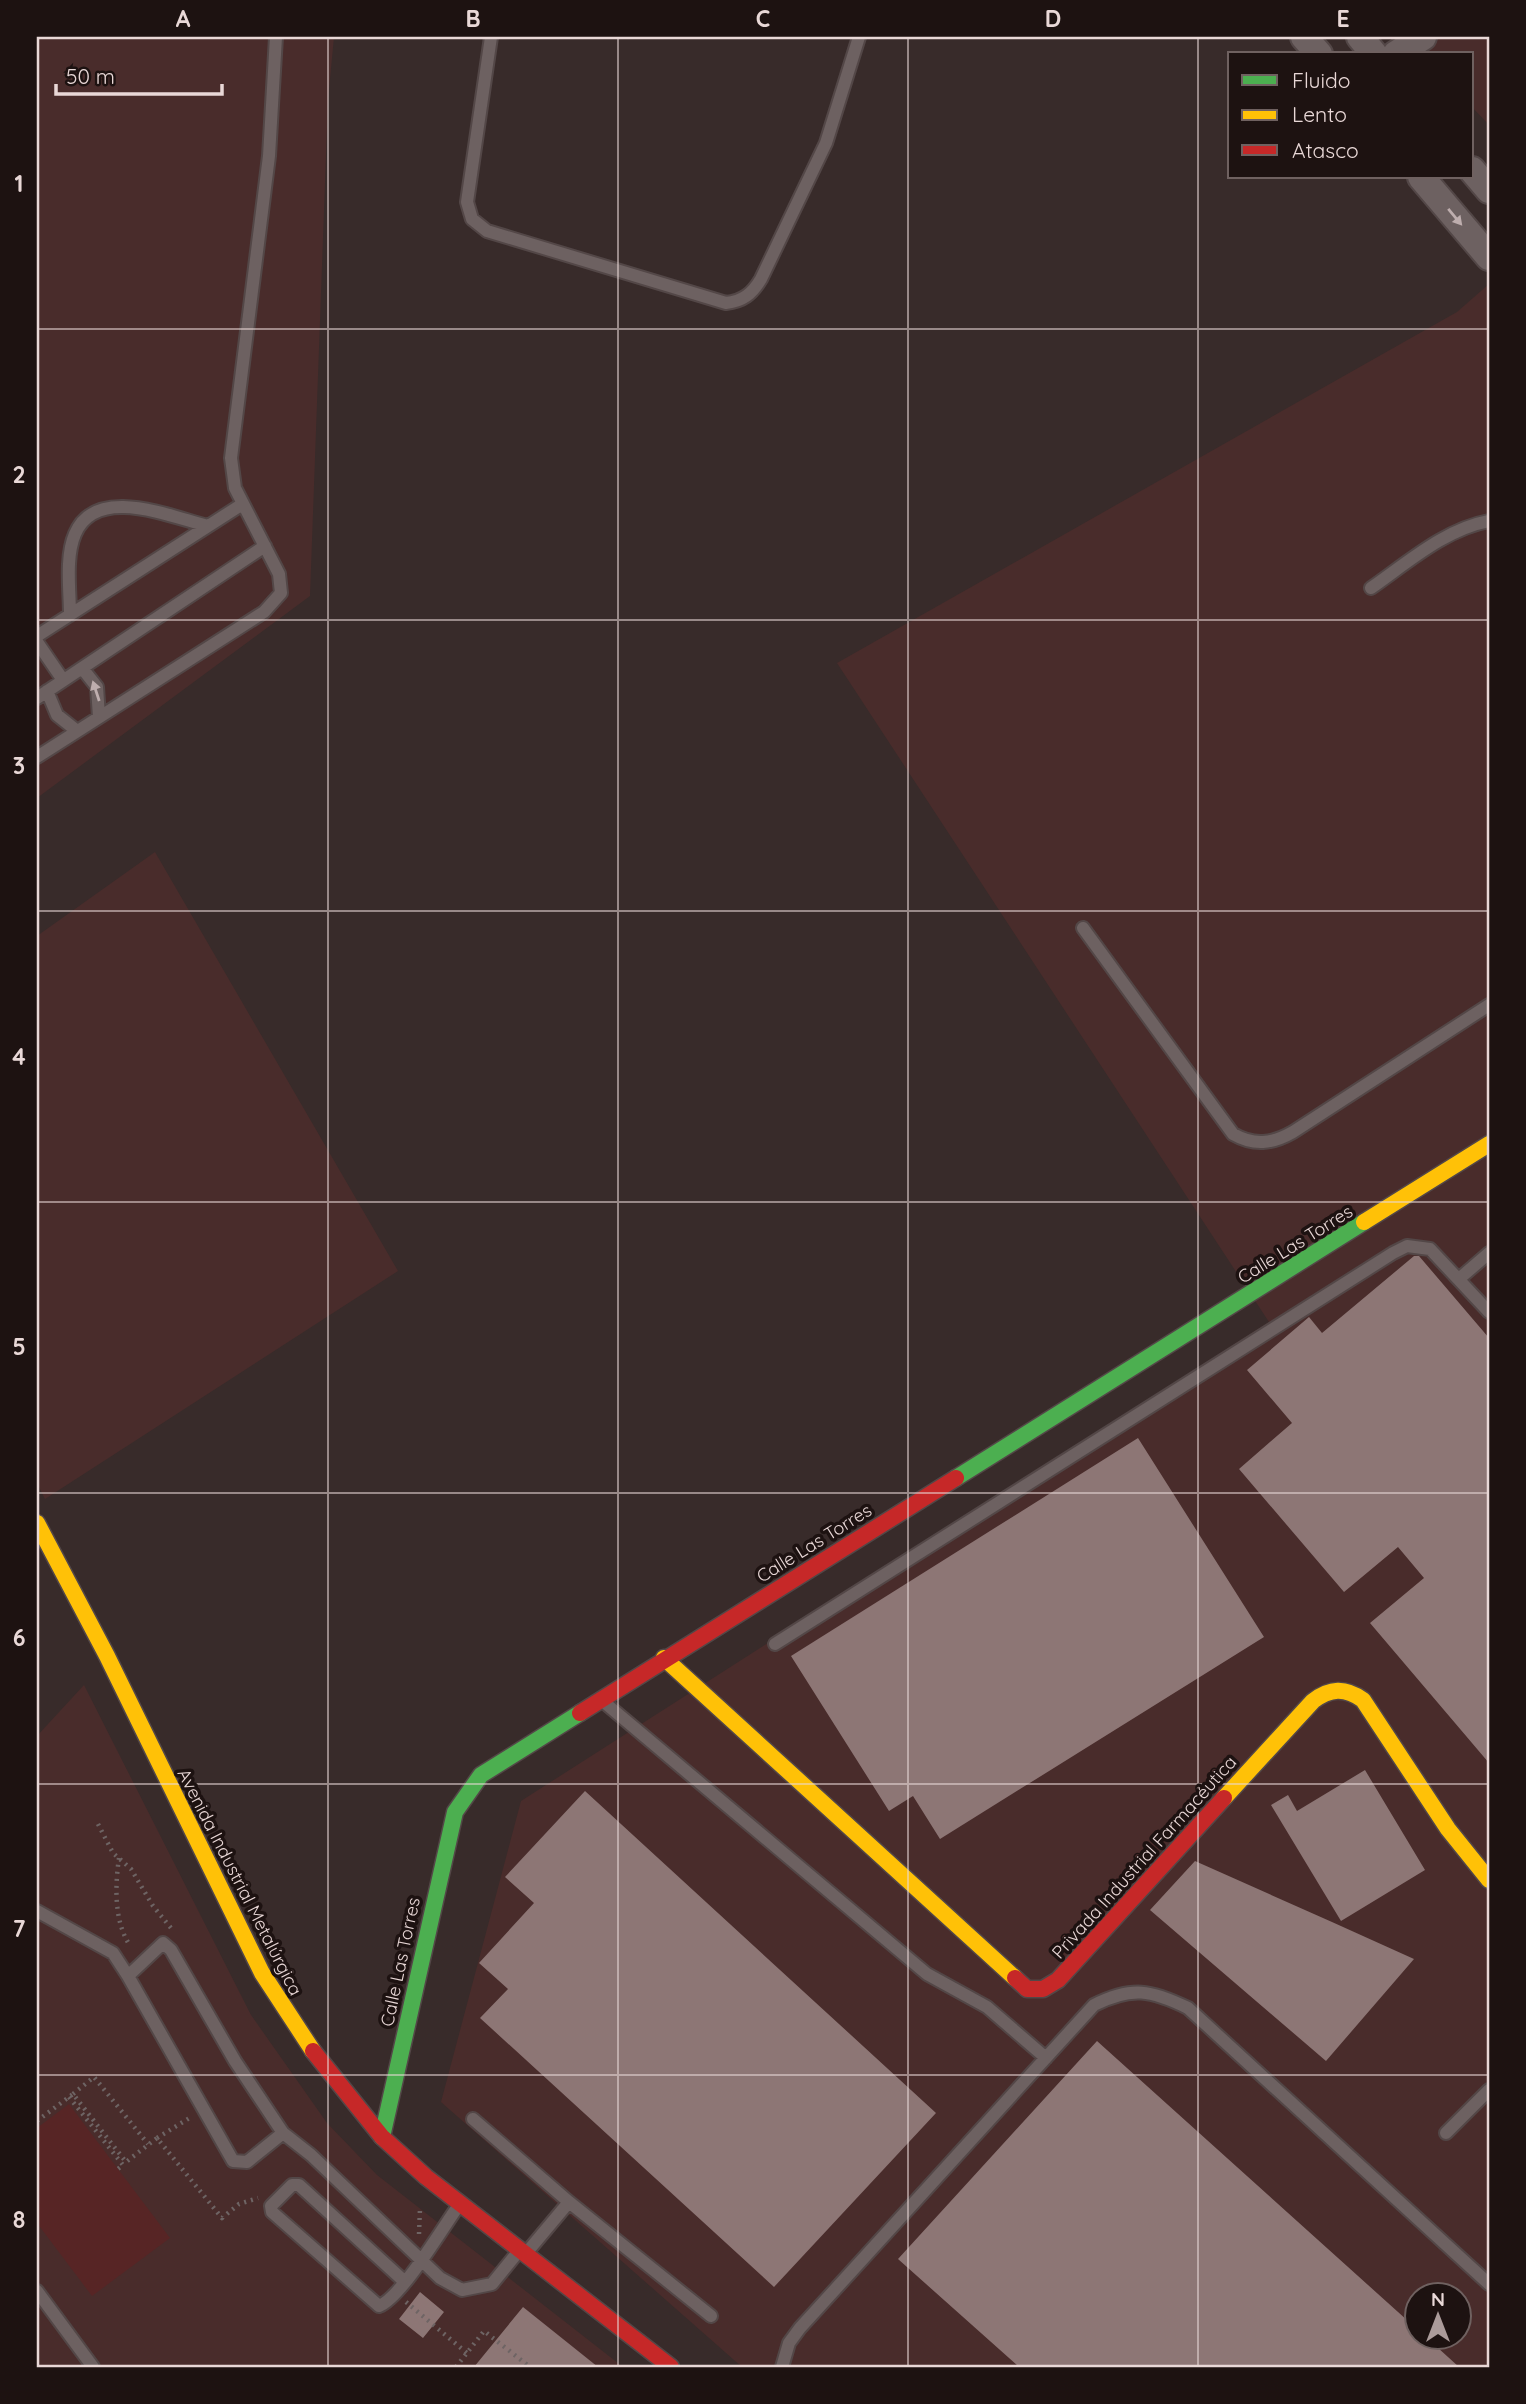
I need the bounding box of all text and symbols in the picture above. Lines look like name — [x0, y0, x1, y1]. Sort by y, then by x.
text: A — [176, 4, 191, 33]
text: B — [465, 4, 481, 33]
text: C — [756, 4, 770, 33]
text: D — [1045, 4, 1061, 33]
text: E — [1336, 4, 1350, 33]
scale bar — [56, 52, 222, 96]
legend — [1228, 52, 1474, 178]
text: 50 m — [66, 63, 115, 89]
text: Fluido — [1292, 67, 1350, 93]
text: Lento — [1292, 101, 1347, 127]
text: Atasco — [1292, 137, 1359, 163]
text: 1 — [15, 169, 23, 198]
one-way arrow — [1447, 208, 1463, 226]
text: 2 — [12, 460, 26, 489]
one-way arrow — [90, 680, 100, 701]
text: 3 — [13, 751, 25, 780]
text: 4 — [12, 1042, 26, 1071]
street label: Calle Las Torres — [1233, 1199, 1357, 1289]
text: 5 — [12, 1332, 26, 1361]
street label: Calle Las Torres — [752, 1498, 876, 1588]
text: 6 — [13, 1623, 25, 1652]
street label: Privada Industrial Farmacéutica — [1047, 1751, 1241, 1963]
street label: Avenida Industrial Metalúrgica — [173, 1765, 307, 1999]
street label: Calle Las Torres — [375, 1895, 425, 2029]
text: 7 — [13, 1914, 26, 1943]
text: 8 — [13, 2205, 25, 2234]
north arrow — [1404, 2282, 1474, 2352]
text: N — [1431, 2287, 1445, 2311]

